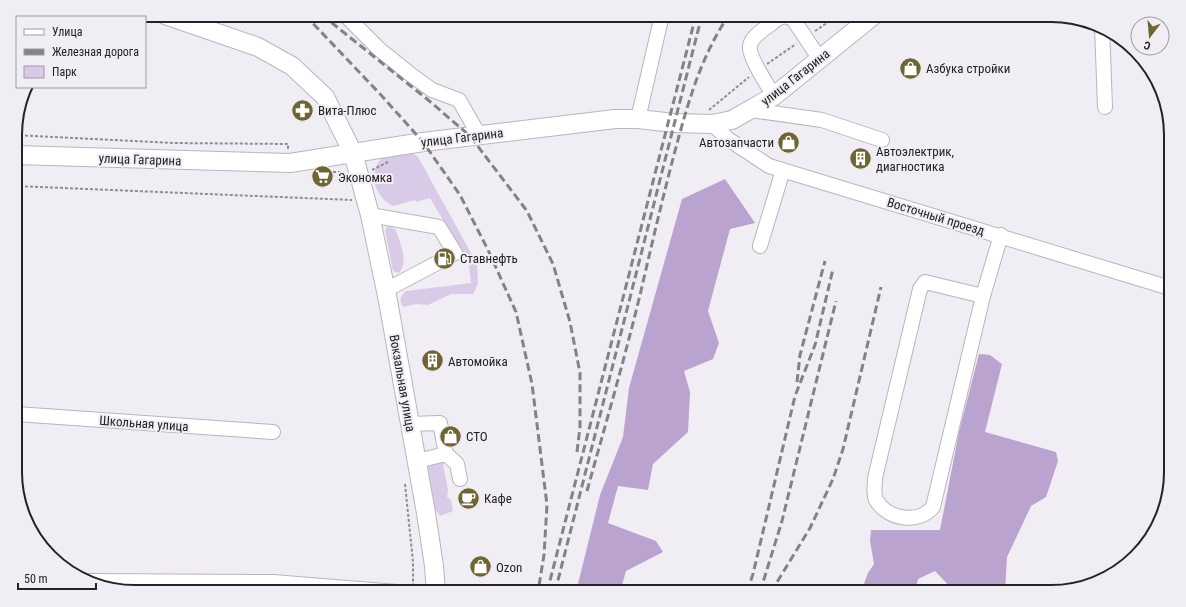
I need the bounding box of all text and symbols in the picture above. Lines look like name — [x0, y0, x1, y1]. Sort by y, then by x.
legend — [16, 16, 146, 88]
north arrow — [1130, 16, 1170, 56]
text: Улица — [52, 25, 83, 39]
text: С — [1143, 38, 1152, 52]
text: Железная дорога — [52, 45, 139, 59]
street label: улица Гагарина — [758, 46, 832, 109]
shop icon: Азбука стройки — [897, 55, 923, 81]
place label: Азбука стройки — [926, 61, 1010, 76]
text: Парк — [52, 65, 77, 79]
pharmacy icon: Вита-Плюс — [290, 97, 316, 123]
place label: Вита-Плюс — [318, 103, 376, 118]
street label: улица Гагарина — [420, 125, 504, 150]
shop icon: Автозапчасти — [776, 129, 802, 155]
place label: Автозапчасти — [699, 135, 774, 150]
place label: Автоэлектрик, диагностика — [876, 144, 954, 174]
building icon: Автоэлектрик, диагностика — [848, 145, 874, 171]
street label: улица Гагарина — [98, 151, 182, 168]
supermarket icon: Экономка — [309, 164, 335, 190]
place label: Экономка — [338, 170, 392, 185]
street label: Восточный проезд — [885, 195, 986, 238]
fuel station icon: Ставнефть — [431, 245, 457, 271]
place label: Ставнефть — [460, 251, 518, 266]
street label: Вокзальная улица — [387, 333, 418, 433]
building icon: Автомойка — [419, 348, 445, 374]
place label: Автомойка — [448, 354, 508, 369]
street label: Школьная улица — [99, 413, 189, 434]
shop icon: СТО — [438, 423, 464, 449]
place label: СТО — [466, 429, 488, 444]
cafe icon: Кафе — [455, 485, 481, 511]
place label: Кафе — [484, 491, 512, 506]
shop icon: Ozon — [467, 554, 493, 580]
place label: Ozon — [496, 560, 522, 575]
scale bar — [18, 565, 96, 591]
text: 50 m — [24, 572, 48, 586]

